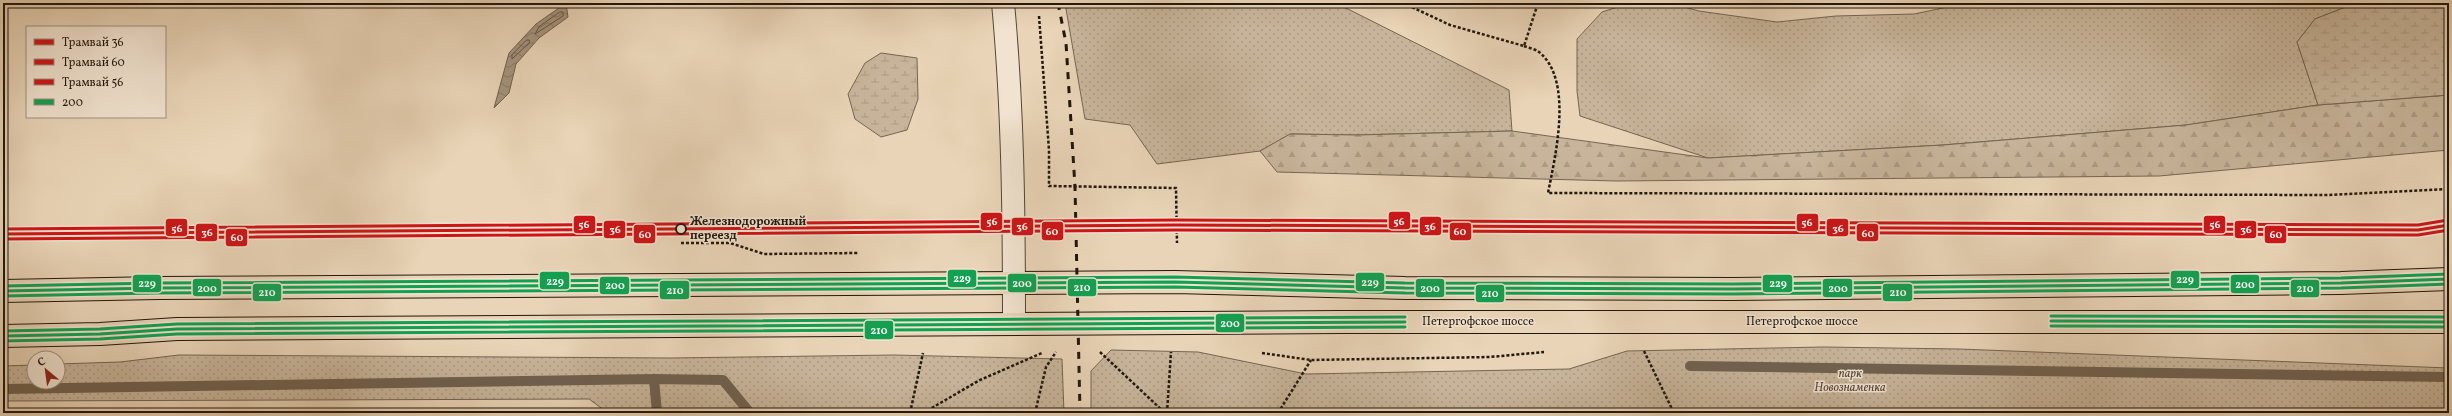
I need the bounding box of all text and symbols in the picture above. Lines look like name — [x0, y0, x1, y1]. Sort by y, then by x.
legend — [26, 26, 166, 118]
text: Трамвай 36 — [62, 35, 124, 51]
text: Трамвай 60 — [62, 55, 125, 71]
text: Трамвай 56 — [62, 75, 123, 91]
text: 200 — [62, 95, 83, 111]
line badge: 56 — [1388, 211, 1411, 230]
line badge: 56 — [980, 212, 1003, 231]
line badge: 56 — [1796, 213, 1819, 232]
place label: Железнодорожный переезд — [690, 214, 807, 244]
line badge: 56 — [573, 215, 596, 234]
text: 56 — [986, 215, 998, 230]
text: 56 — [1393, 215, 1405, 230]
line badge: 56 — [2203, 215, 2226, 234]
line badge: 36 — [1419, 216, 1442, 236]
text: 56 — [1801, 216, 1813, 231]
line badge: 36 — [1011, 217, 1034, 236]
line badge: 56 — [165, 218, 188, 237]
text: 56 — [578, 218, 590, 233]
line badge: 36 — [1826, 218, 1849, 237]
text: 56 — [2209, 218, 2221, 233]
line badge: 36 — [603, 220, 626, 239]
text: 36 — [1016, 220, 1028, 235]
text: 36 — [1424, 220, 1436, 235]
line badge: 36 — [2234, 220, 2257, 239]
line badge: 60 — [1041, 221, 1064, 241]
text: 56 — [171, 222, 183, 237]
line badge: 60 — [1449, 222, 1472, 241]
text: 36 — [1832, 222, 1844, 237]
line badge: 36 — [195, 223, 218, 242]
text: 36 — [609, 223, 621, 238]
marker: Железнодорожный переезд — [675, 223, 687, 235]
line badge: 60 — [1856, 223, 1879, 242]
text: 36 — [2240, 223, 2252, 238]
line badge: 60 — [633, 224, 656, 244]
text: 60 — [1046, 225, 1059, 240]
text: 60 — [1454, 225, 1467, 240]
line badge: 60 — [2264, 225, 2287, 244]
text: 36 — [201, 226, 213, 241]
text: 60 — [1862, 227, 1875, 242]
line badge: 60 — [225, 228, 248, 247]
text: 60 — [639, 228, 652, 243]
text: 60 — [2270, 228, 2283, 243]
text: 60 — [231, 231, 244, 246]
line badge: 229 — [947, 269, 977, 288]
line badge: 229 — [2170, 270, 2200, 289]
line badge: 229 — [539, 271, 570, 290]
text: 229 — [953, 272, 971, 287]
line badge: 229 — [1355, 272, 1385, 292]
line badge: 200 — [1007, 273, 1037, 293]
text: 229 — [2176, 273, 2194, 288]
line badge: 229 — [132, 274, 162, 293]
line badge: 229 — [1762, 274, 1793, 293]
line badge: 200 — [2230, 274, 2260, 294]
text: 229 — [546, 275, 564, 290]
line badge: 200 — [599, 276, 630, 295]
text: 229 — [1361, 276, 1379, 291]
text: 229 — [138, 277, 156, 292]
text: 200 — [1012, 277, 1032, 292]
text: 229 — [1769, 277, 1787, 292]
line badge: 200 — [192, 278, 222, 297]
line badge: 210 — [1067, 278, 1097, 297]
line badge: 200 — [1415, 278, 1445, 298]
line badge: 200 — [1822, 278, 1853, 298]
text: 200 — [2235, 278, 2255, 293]
text: 200 — [605, 279, 625, 294]
line badge: 210 — [2290, 279, 2320, 298]
line badge: 210 — [659, 280, 690, 300]
text: 210 — [1074, 281, 1091, 296]
text: 200 — [197, 282, 217, 297]
text: 200 — [1420, 282, 1440, 297]
text: 200 — [1828, 282, 1848, 297]
text: 210 — [2297, 282, 2314, 297]
line badge: 210 — [252, 283, 282, 302]
line badge: 210 — [1882, 283, 1913, 302]
text: 210 — [667, 284, 684, 299]
line badge: 210 — [1475, 284, 1505, 303]
text: 210 — [259, 286, 276, 301]
text: 210 — [1890, 286, 1907, 301]
text: 210 — [1482, 287, 1499, 302]
line badge: 200 — [1215, 313, 1245, 333]
street label: Петергофское шоссе — [1422, 314, 1534, 330]
street label: Петергофское шоссе — [1746, 314, 1858, 330]
text: 200 — [1220, 317, 1240, 332]
line badge: 210 — [864, 320, 894, 340]
text: 210 — [871, 324, 888, 339]
north arrow — [26, 350, 66, 390]
text: С — [35, 354, 49, 371]
park label: парк Новознаменка — [1814, 366, 1886, 396]

